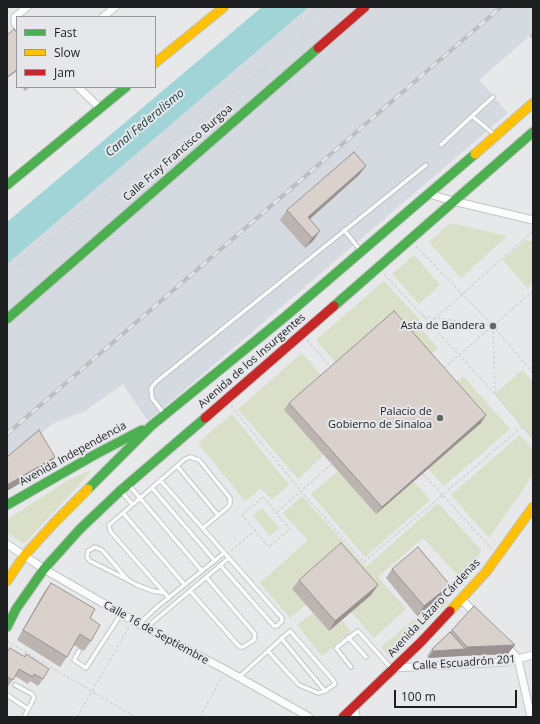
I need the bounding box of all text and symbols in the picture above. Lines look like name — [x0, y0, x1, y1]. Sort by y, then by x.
legend — [16, 16, 156, 88]
text: Fast — [54, 24, 77, 41]
text: Slow — [54, 44, 80, 61]
text: Jam — [54, 64, 75, 81]
water label: Canal Federalismo — [103, 86, 187, 160]
street label: Calle Fray Francisco Burgoa — [121, 102, 235, 204]
street label: Avenida de los Insurgentes — [196, 311, 308, 411]
place label: Asta de Bandera — [401, 319, 485, 333]
marker: Asta de Bandera — [488, 321, 498, 331]
place label: Palacio de Gobierno de Sinaloa — [328, 405, 432, 431]
marker: Palacio de Gobierno de Sinaloa — [435, 413, 445, 423]
street label: Avenida Independencia — [17, 419, 129, 489]
street label: Avenida Lázaro Cárdenas — [385, 556, 483, 660]
street label: Calle 16 de Septiembre — [101, 599, 211, 667]
street label: Calle Escuadrón 201 — [412, 653, 516, 673]
scale bar — [396, 682, 519, 708]
text: 100 m — [401, 688, 436, 705]

